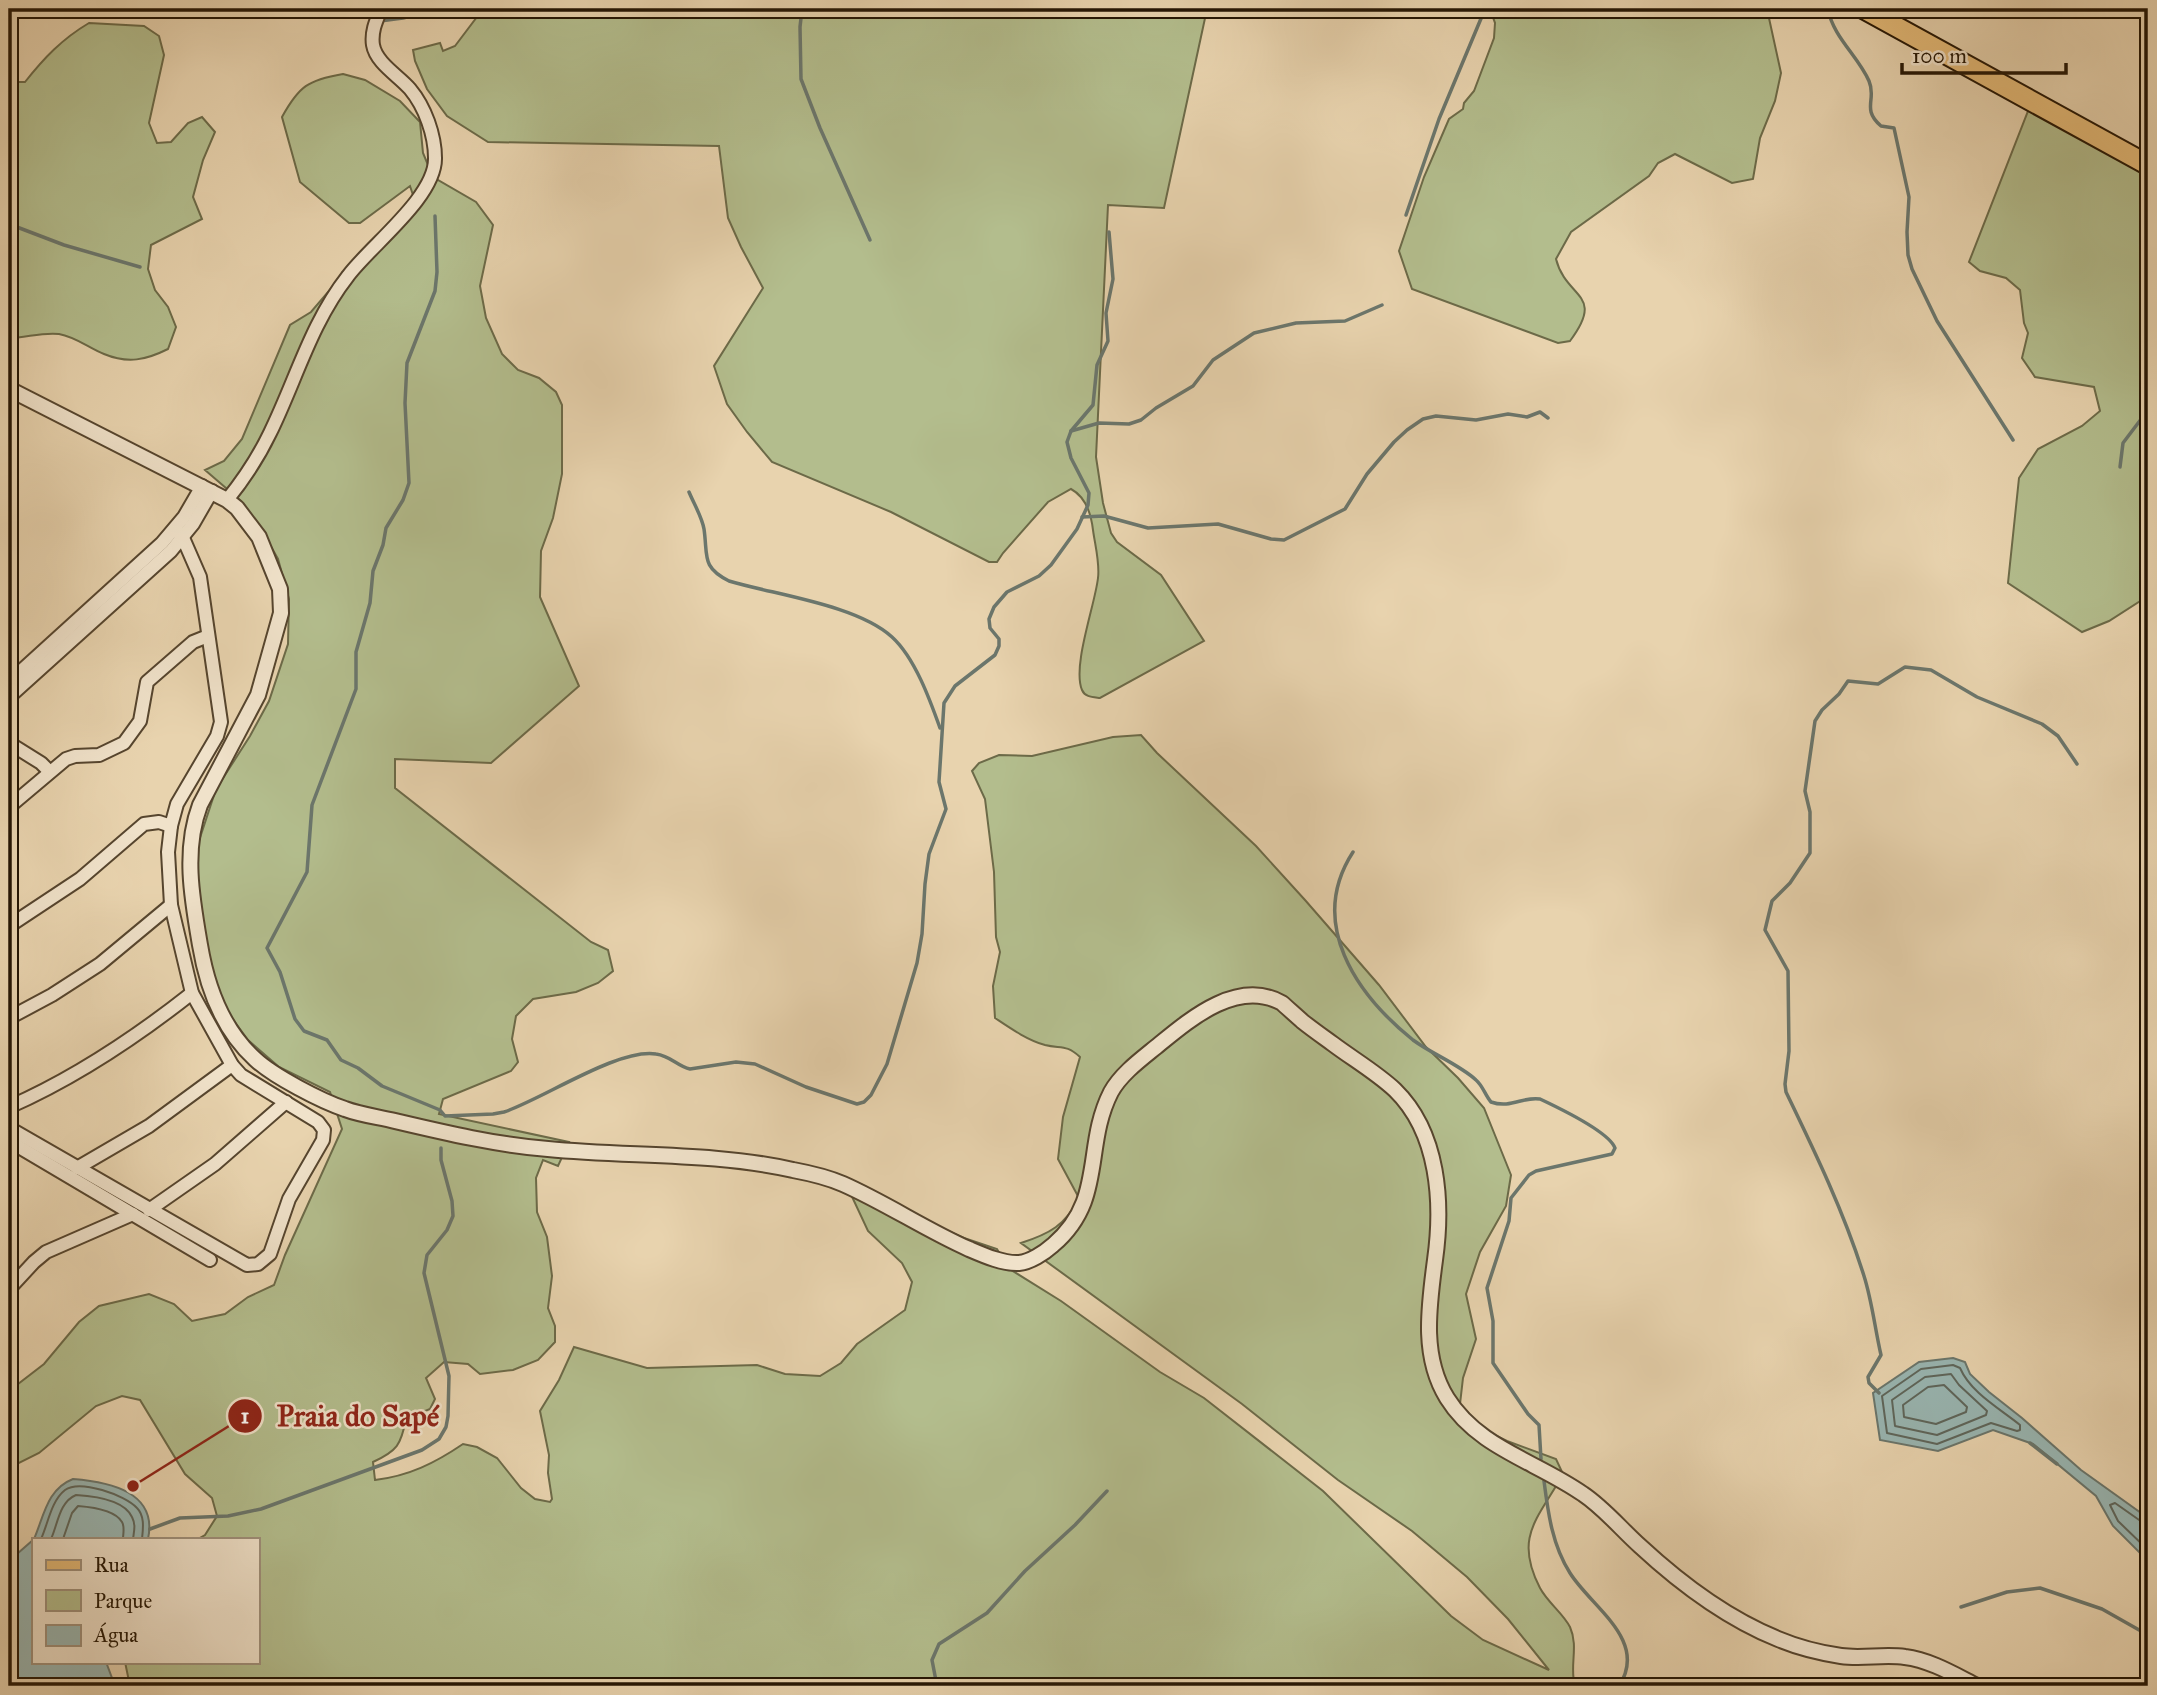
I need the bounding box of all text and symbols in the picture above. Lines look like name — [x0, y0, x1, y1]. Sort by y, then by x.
scale bar — [1902, 32, 2066, 76]
text: 100 m — [1912, 43, 1967, 69]
callout: Praia do Sapé — [228, 1390, 454, 1441]
text: Praia do Sapé — [277, 1398, 440, 1434]
text: 1 — [241, 1403, 249, 1429]
legend — [32, 1538, 259, 1664]
text: Rua — [94, 1552, 129, 1578]
text: Parque — [94, 1588, 153, 1614]
text: Água — [93, 1622, 138, 1648]

